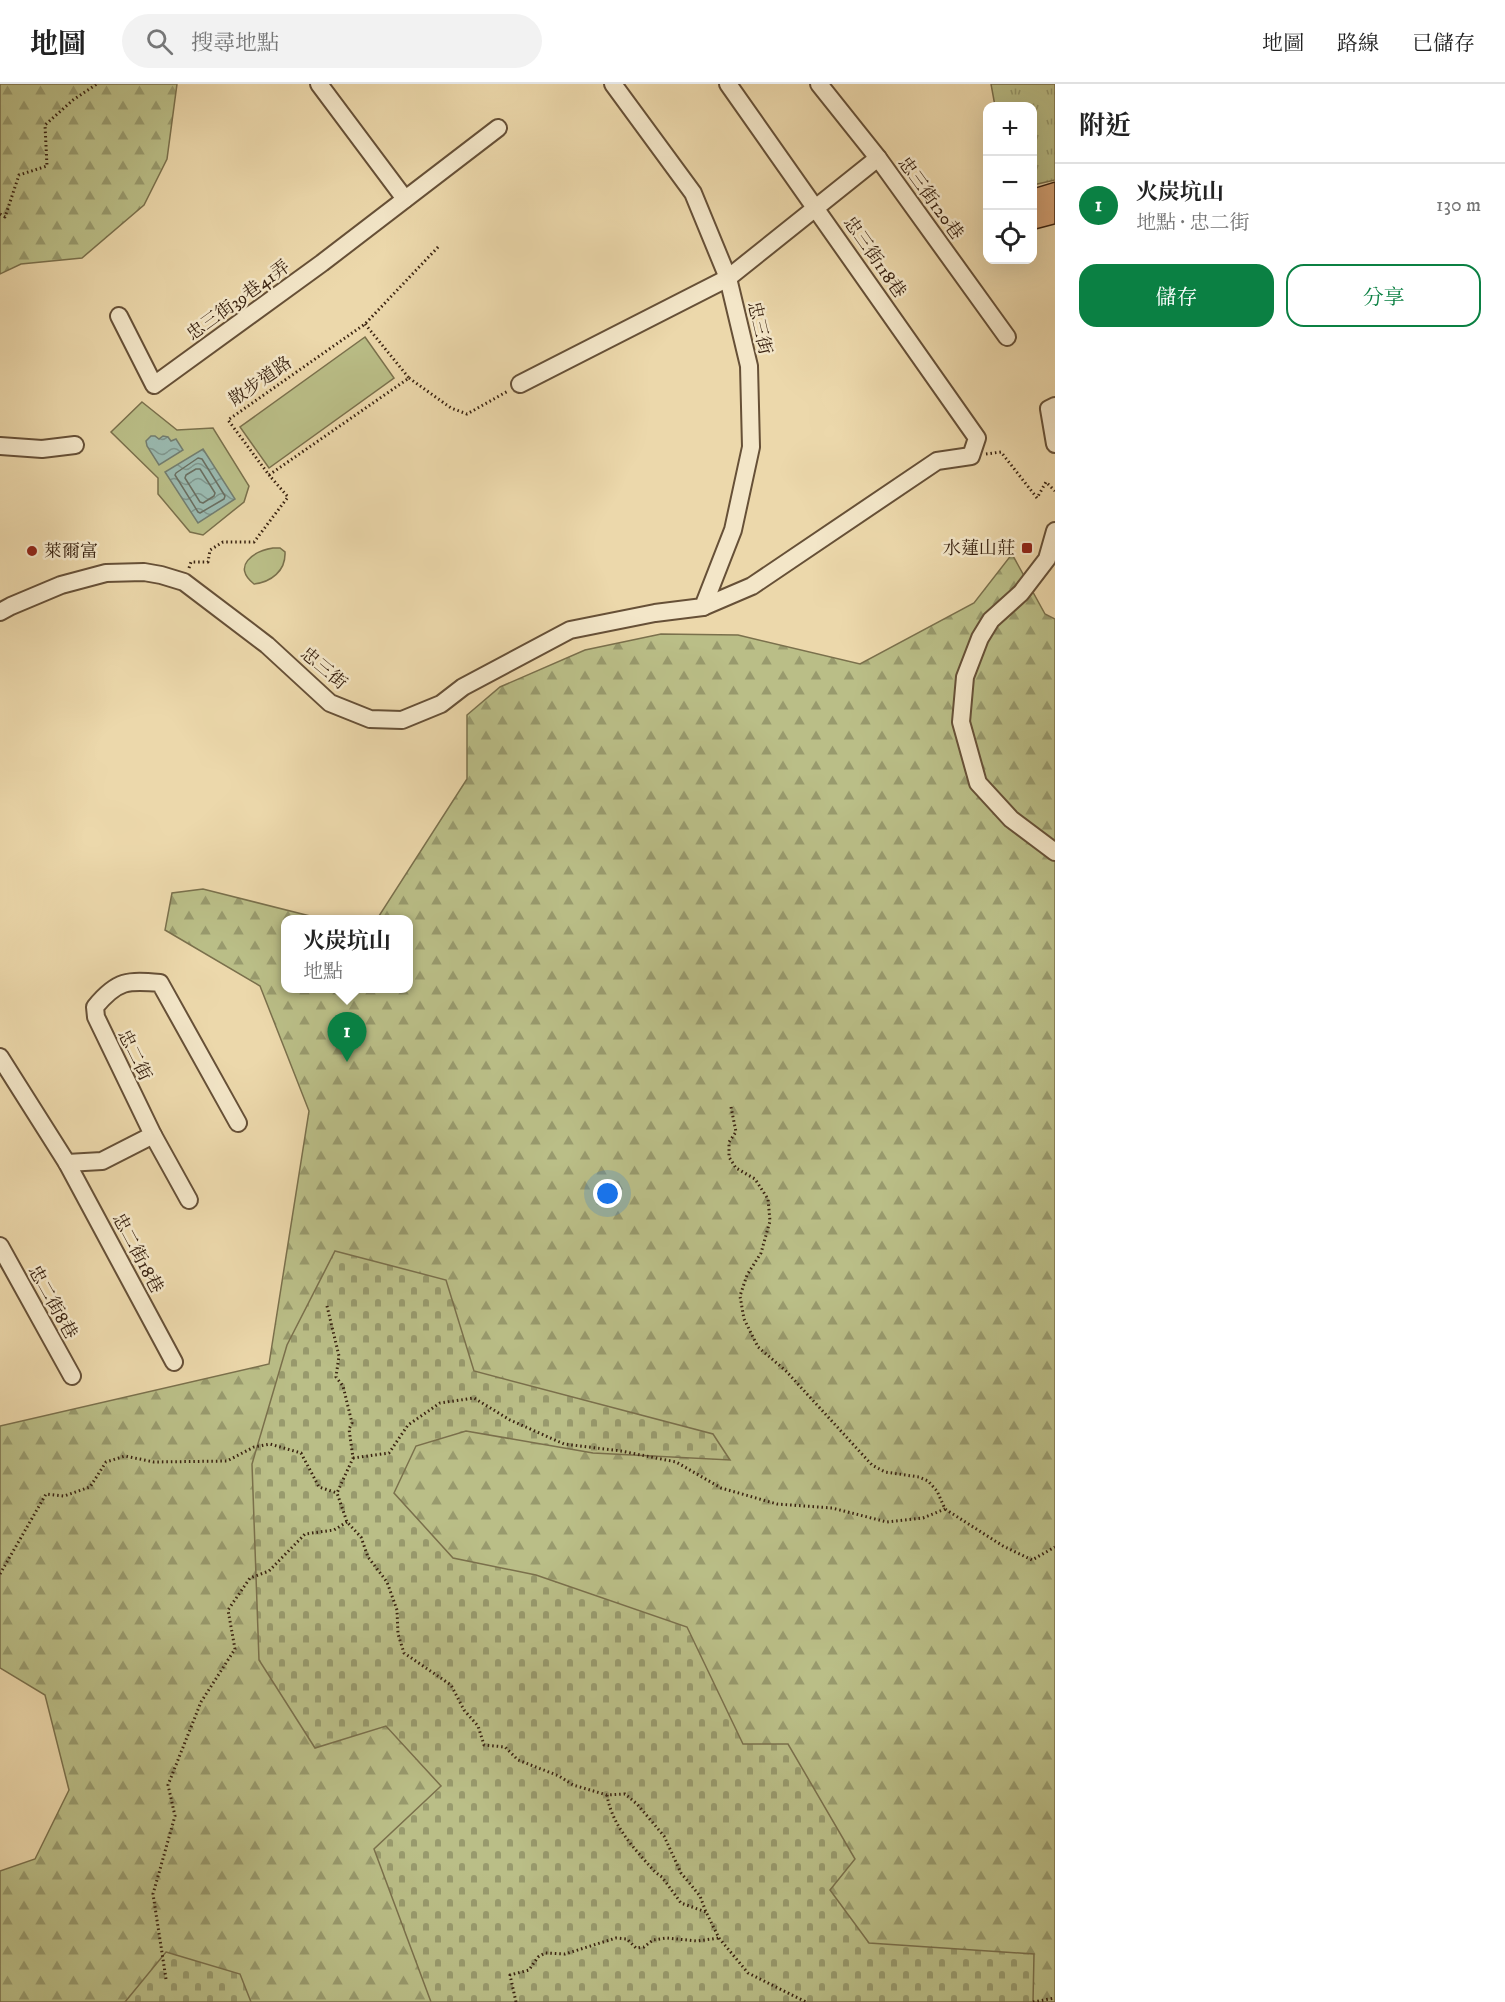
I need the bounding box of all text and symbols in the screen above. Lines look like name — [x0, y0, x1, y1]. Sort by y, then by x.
search box — [122, 14, 542, 68]
icon: search — [143, 25, 176, 58]
text: 地圖 — [30, 27, 86, 62]
text: 搜尋地點 — [191, 30, 279, 57]
text: 地圖 — [1262, 31, 1304, 57]
text: 路線 — [1337, 31, 1379, 57]
text: 已儲存 — [1412, 31, 1475, 57]
map controls — [983, 102, 1037, 264]
button: + — [983, 102, 1037, 156]
text: 附近 — [1079, 110, 1131, 143]
street label: 忠三街120巷 — [893, 153, 968, 244]
button: − — [983, 156, 1037, 210]
text: 火炭坑山 — [1136, 179, 1224, 206]
text: 1 — [1095, 193, 1102, 218]
text: 130 m — [1436, 193, 1481, 218]
button: locate — [983, 210, 1037, 264]
text: 地點 · 忠二街 — [1136, 211, 1249, 236]
street label: 忠三街118巷 — [838, 213, 910, 302]
street label: 忠三街39巷41弄 — [183, 256, 295, 346]
button: 儲存 — [1079, 264, 1274, 327]
button: 分享 — [1286, 264, 1481, 327]
street label: 忠三街 — [742, 299, 776, 357]
street label: 散步道路 — [225, 352, 296, 411]
place label: 水蓮山莊 — [943, 538, 1015, 560]
place label: 萊爾富 — [44, 541, 98, 563]
marker: 水蓮山莊 — [1020, 541, 1034, 555]
marker: 萊爾富 — [25, 544, 39, 558]
street label: 忠三街 — [296, 643, 351, 695]
popup — [281, 915, 413, 993]
text: 火炭坑山 — [303, 928, 391, 955]
text: 地點 — [303, 960, 343, 985]
pin: 1 — [328, 1012, 366, 1062]
street label: 忠二街 — [112, 1026, 156, 1085]
your location — [593, 1179, 622, 1208]
street label: 忠二街18巷 — [107, 1210, 167, 1297]
street label: 忠二街8巷 — [23, 1262, 81, 1343]

